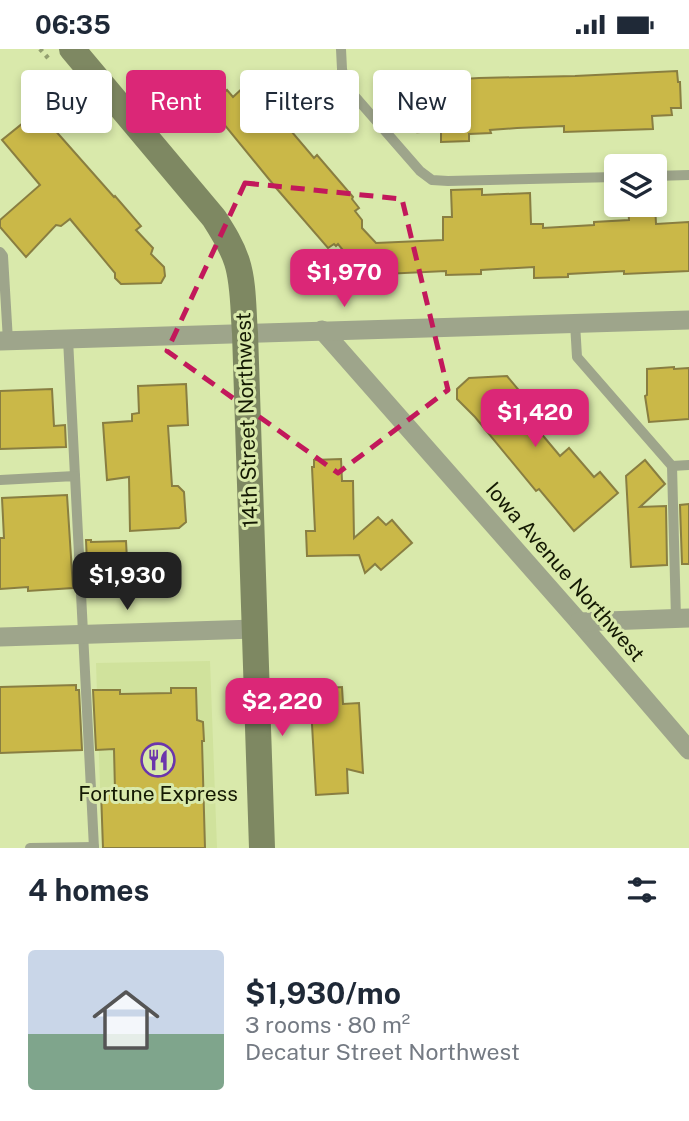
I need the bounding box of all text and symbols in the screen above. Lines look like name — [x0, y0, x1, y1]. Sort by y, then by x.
text: 06:35 — [35, 9, 111, 40]
chip: Buy — [21, 70, 112, 133]
chip: Rent — [126, 70, 226, 133]
chip: Filters — [240, 70, 359, 133]
chip: New — [373, 70, 471, 133]
map controls — [604, 154, 667, 217]
button: layers — [604, 154, 667, 217]
pin: $1,970 — [287, 250, 401, 309]
text: $1,970 — [306, 258, 382, 285]
street label: 14th Street Northwest — [230, 312, 263, 528]
pin: $1,420 — [478, 389, 592, 449]
text: $1,420 — [497, 398, 573, 425]
street label: Iowa Avenue Northwest — [481, 477, 650, 666]
pin: $1,930 — [70, 553, 184, 612]
text: $1,930 — [89, 561, 166, 588]
pin: $2,220 — [225, 679, 339, 738]
text: $2,220 — [241, 687, 323, 714]
restaurant icon: Fortune Express — [139, 741, 177, 779]
place label: Fortune Express — [78, 781, 238, 806]
icon: filters — [623, 871, 661, 909]
text: 4 homes — [28, 872, 149, 908]
text: $1,930/mo — [245, 975, 401, 1011]
icon: home — [84, 978, 168, 1062]
text: 3 rooms · 80 m² — [245, 1011, 410, 1038]
text: Decatur Street Northwest — [245, 1038, 520, 1065]

